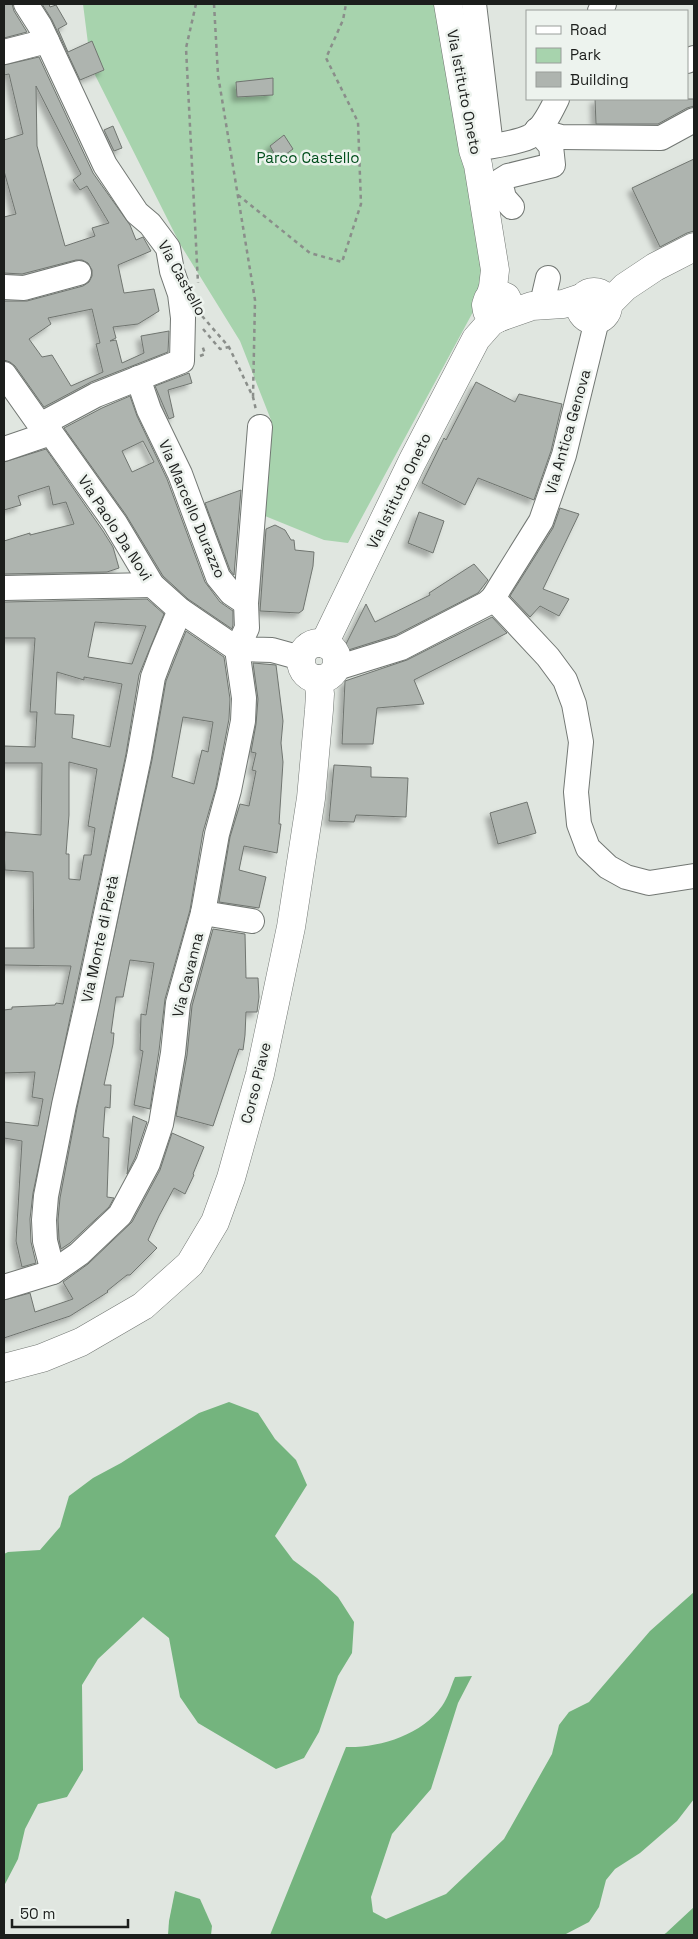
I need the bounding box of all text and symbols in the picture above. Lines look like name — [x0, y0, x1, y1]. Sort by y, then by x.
legend — [526, 10, 688, 100]
text: Road — [570, 20, 607, 39]
street label: Via Istituto Oneto — [443, 28, 486, 156]
text: Park — [570, 45, 601, 64]
text: Building — [570, 70, 629, 89]
park label: Parco Castello — [256, 148, 360, 167]
street label: Via Castello — [154, 237, 211, 319]
street label: Via Antica Genova — [541, 367, 595, 497]
street label: Via Istituto Oneto — [362, 430, 435, 552]
street label: Via Marcello Durazzo — [155, 437, 230, 581]
street label: Via Paolo Da Novi — [74, 471, 157, 584]
street label: Via Monte di Pietà — [77, 873, 122, 1004]
street label: Via Cavanna — [168, 930, 207, 1019]
street label: Corso Piave — [236, 1040, 275, 1125]
scale bar — [12, 1896, 129, 1928]
text: 50 m — [20, 1904, 55, 1923]

